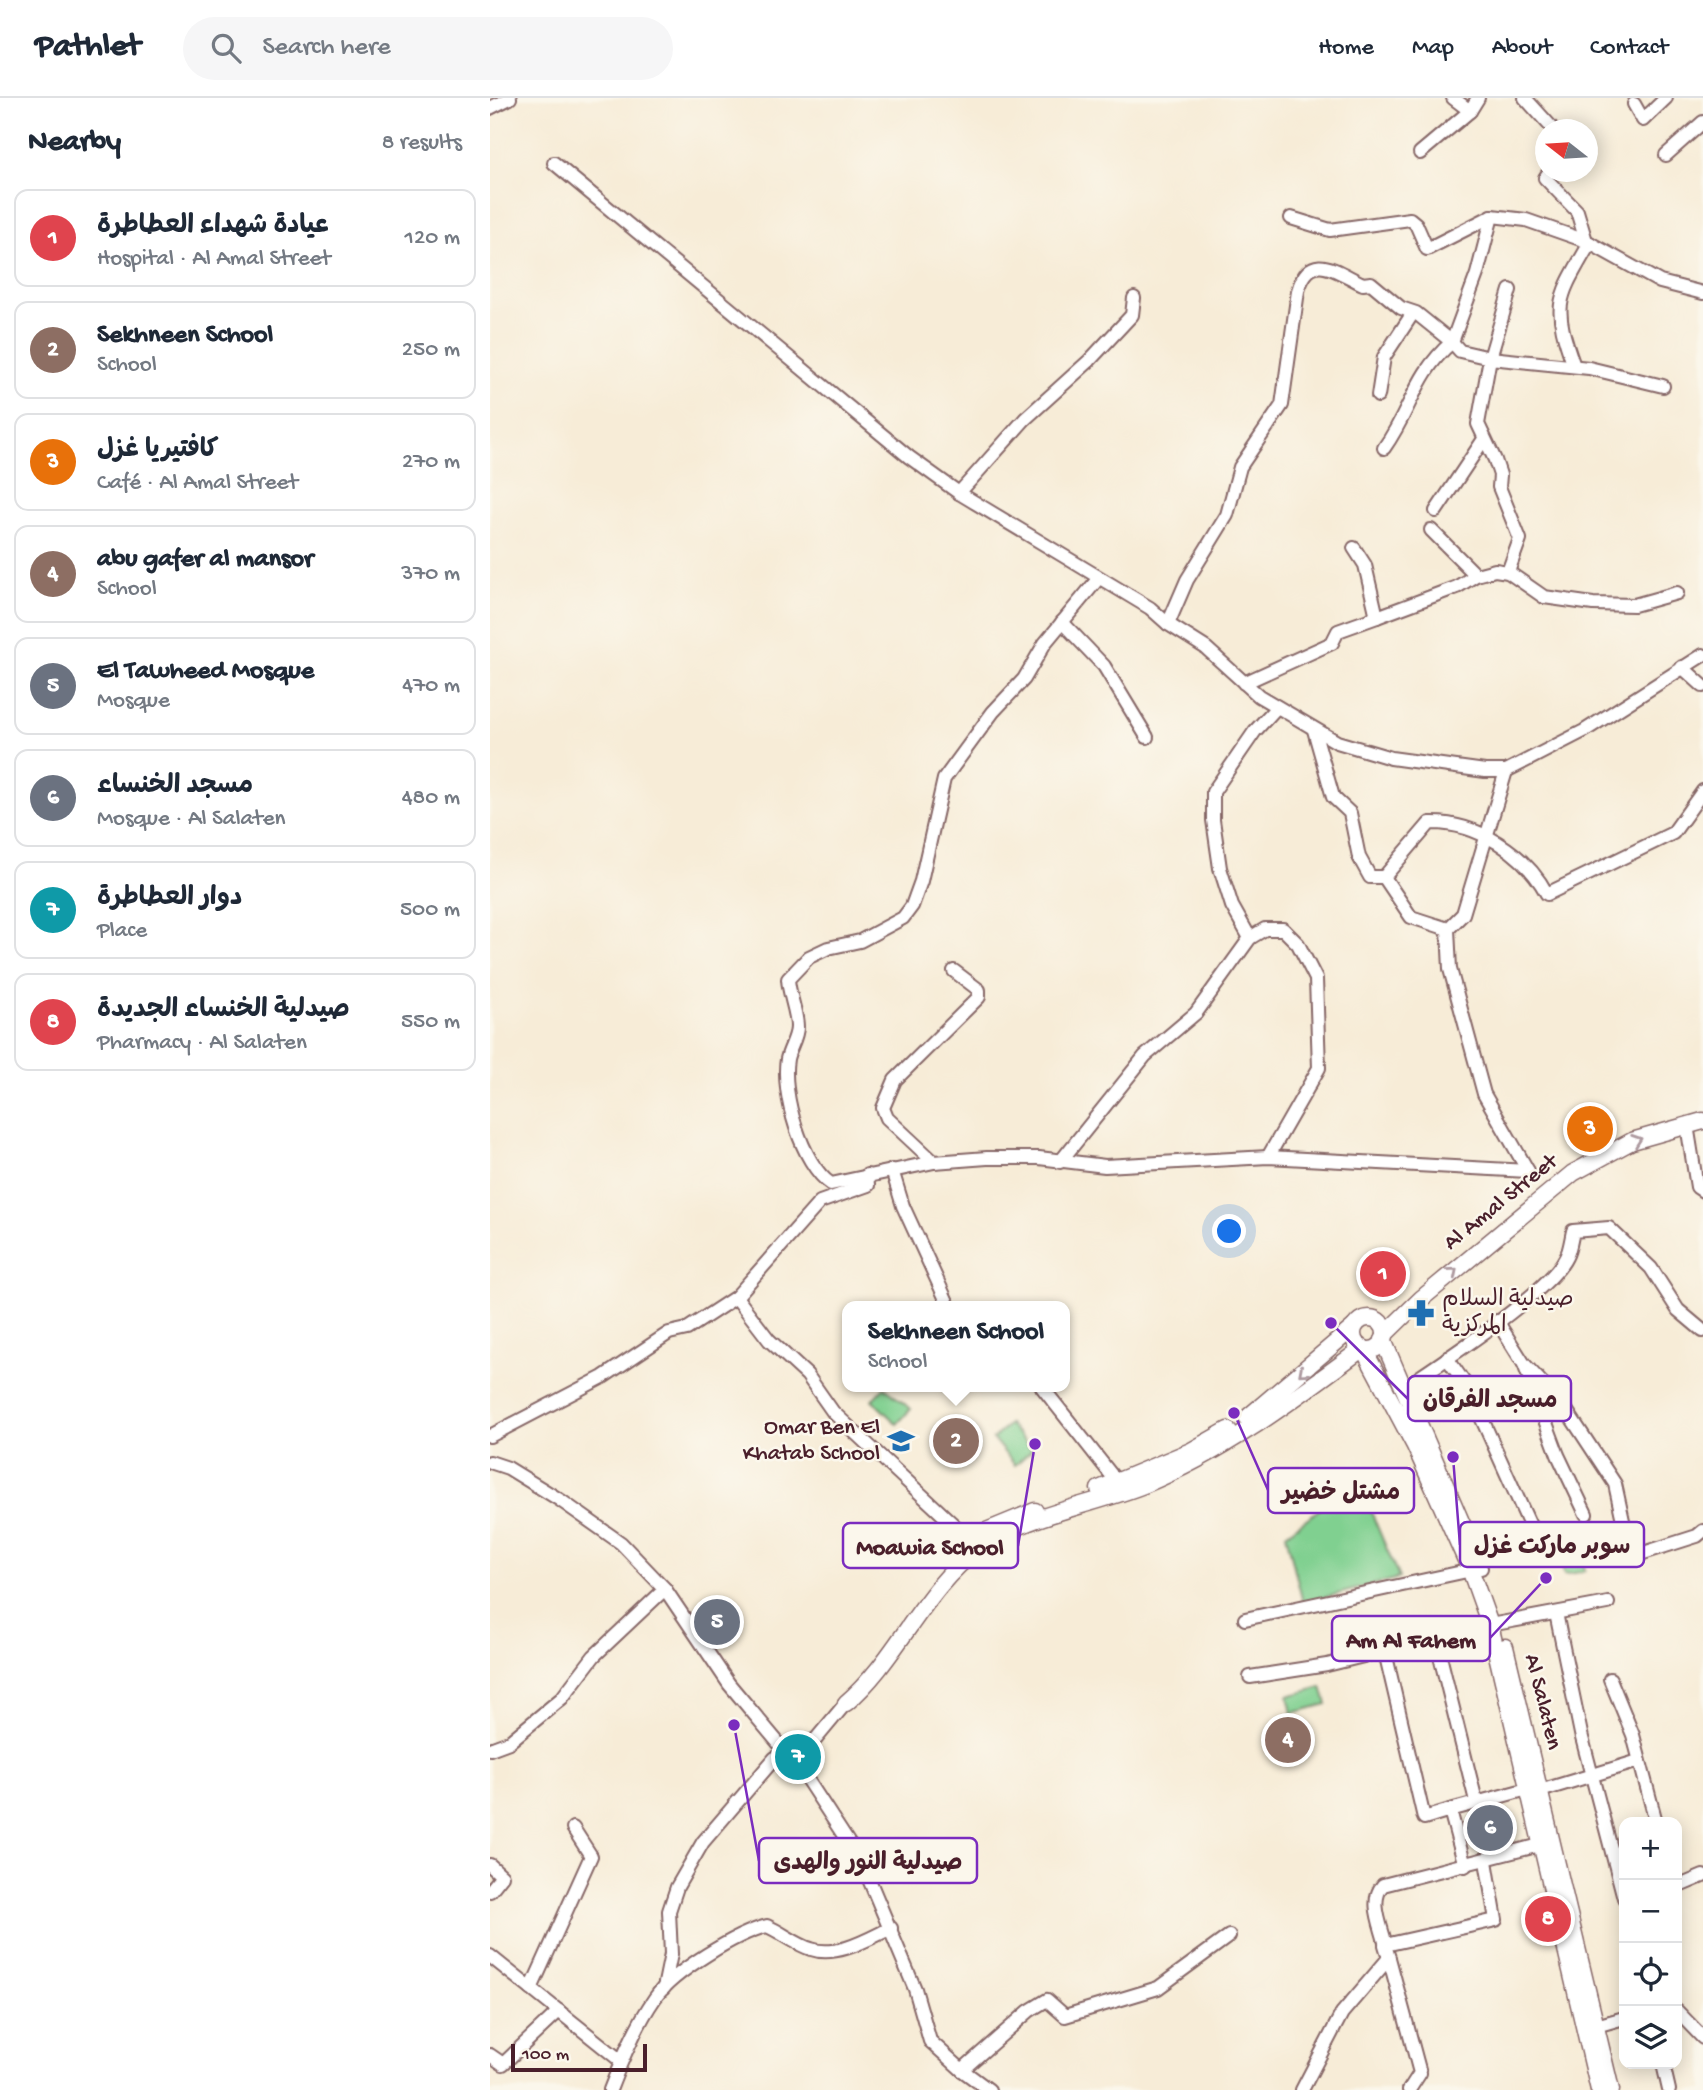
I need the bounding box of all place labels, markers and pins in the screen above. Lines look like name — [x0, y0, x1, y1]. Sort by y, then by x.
pin: 3 — [1567, 1103, 1613, 1155]
pin: 1 — [1360, 1248, 1406, 1300]
place label: صيدلية السلام المركزية — [1442, 1287, 1574, 1340]
pharmacy icon: صيدلية السلام المركزية — [1406, 1298, 1436, 1328]
callout: مسجد الفرقان — [1408, 1376, 1571, 1421]
place label: Omar Ben El Khatab School — [743, 1415, 880, 1468]
pin: 2 — [933, 1415, 979, 1467]
school or university icon: Omar Ben El Khatab School — [886, 1426, 916, 1456]
callout: مشتل خضير — [1268, 1468, 1414, 1513]
callout: سوبر ماركت غزل — [1460, 1522, 1644, 1567]
callout: Moawia School — [843, 1523, 1018, 1568]
pin: 5 — [694, 1596, 740, 1648]
callout: Am Al Fahem — [1332, 1616, 1490, 1661]
pin: 4 — [1265, 1714, 1311, 1766]
pin: 7 — [775, 1731, 821, 1783]
pin: 6 — [1467, 1802, 1513, 1854]
callout: صيدلية النور والهدى — [759, 1838, 977, 1883]
pin: 8 — [1525, 1893, 1571, 1945]

